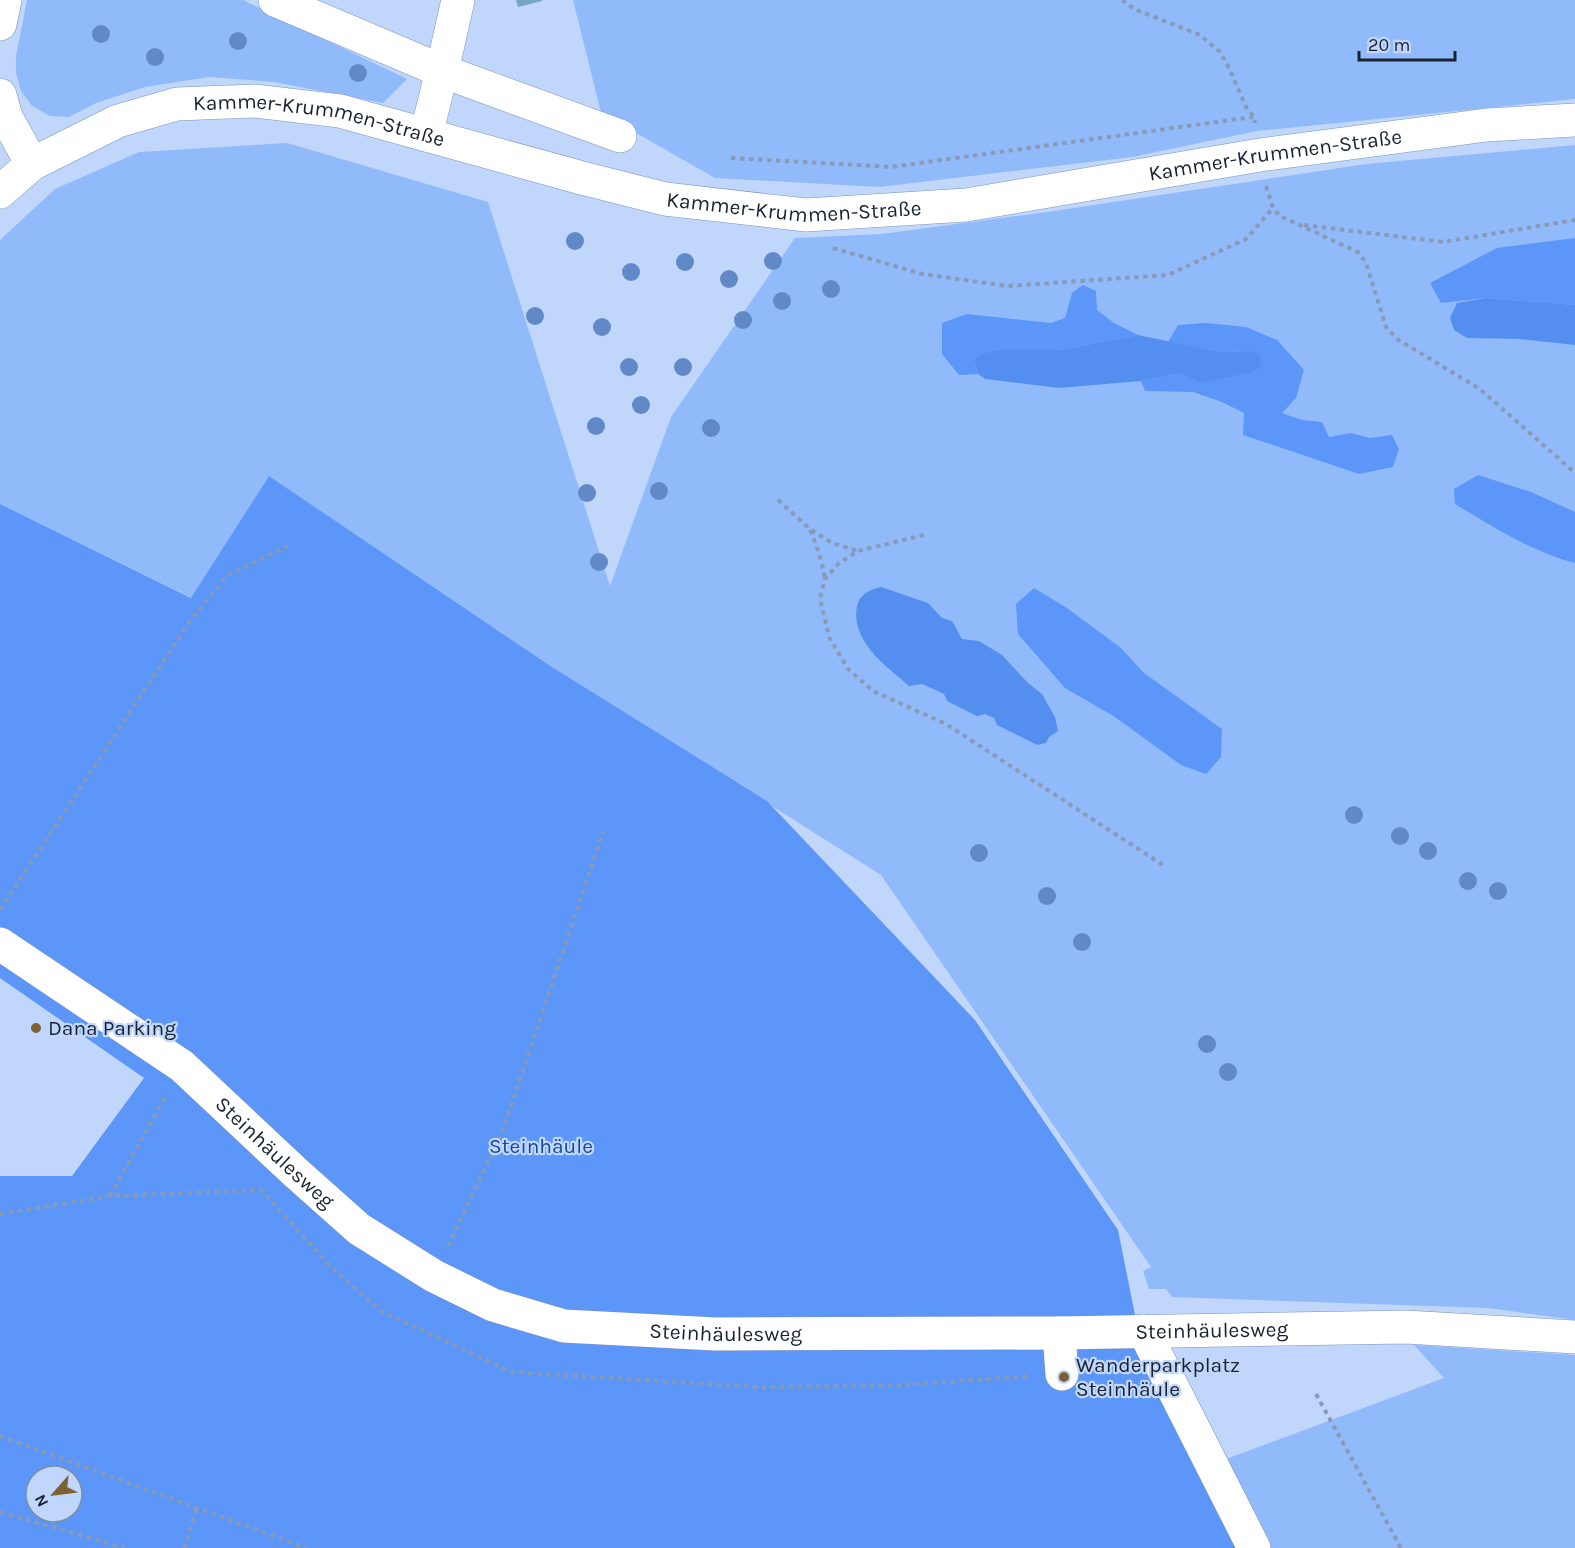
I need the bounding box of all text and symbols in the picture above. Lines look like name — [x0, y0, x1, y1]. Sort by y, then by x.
scale bar — [1359, 24, 1455, 62]
text: 20 m — [1368, 34, 1410, 56]
street label: Kammer-Krummen-Straße — [192, 89, 448, 151]
street label: Kammer-Krummen-Straße — [1147, 124, 1403, 186]
street label: Kammer-Krummen-Straße — [665, 187, 922, 227]
place label: Dana Parking — [48, 1016, 176, 1040]
marker: Dana Parking — [29, 1021, 43, 1035]
street label: Steinhäulesweg — [211, 1092, 339, 1213]
park label: Steinhäule — [489, 1134, 593, 1158]
street label: Steinhäulesweg — [1135, 1317, 1289, 1344]
street label: Steinhäulesweg — [649, 1319, 802, 1346]
place label: Wanderparkplatz Steinhäule — [1076, 1353, 1240, 1401]
marker: Wanderparkplatz Steinhäule — [1057, 1370, 1071, 1384]
north arrow — [24, 1464, 84, 1524]
text: N — [30, 1491, 52, 1510]

